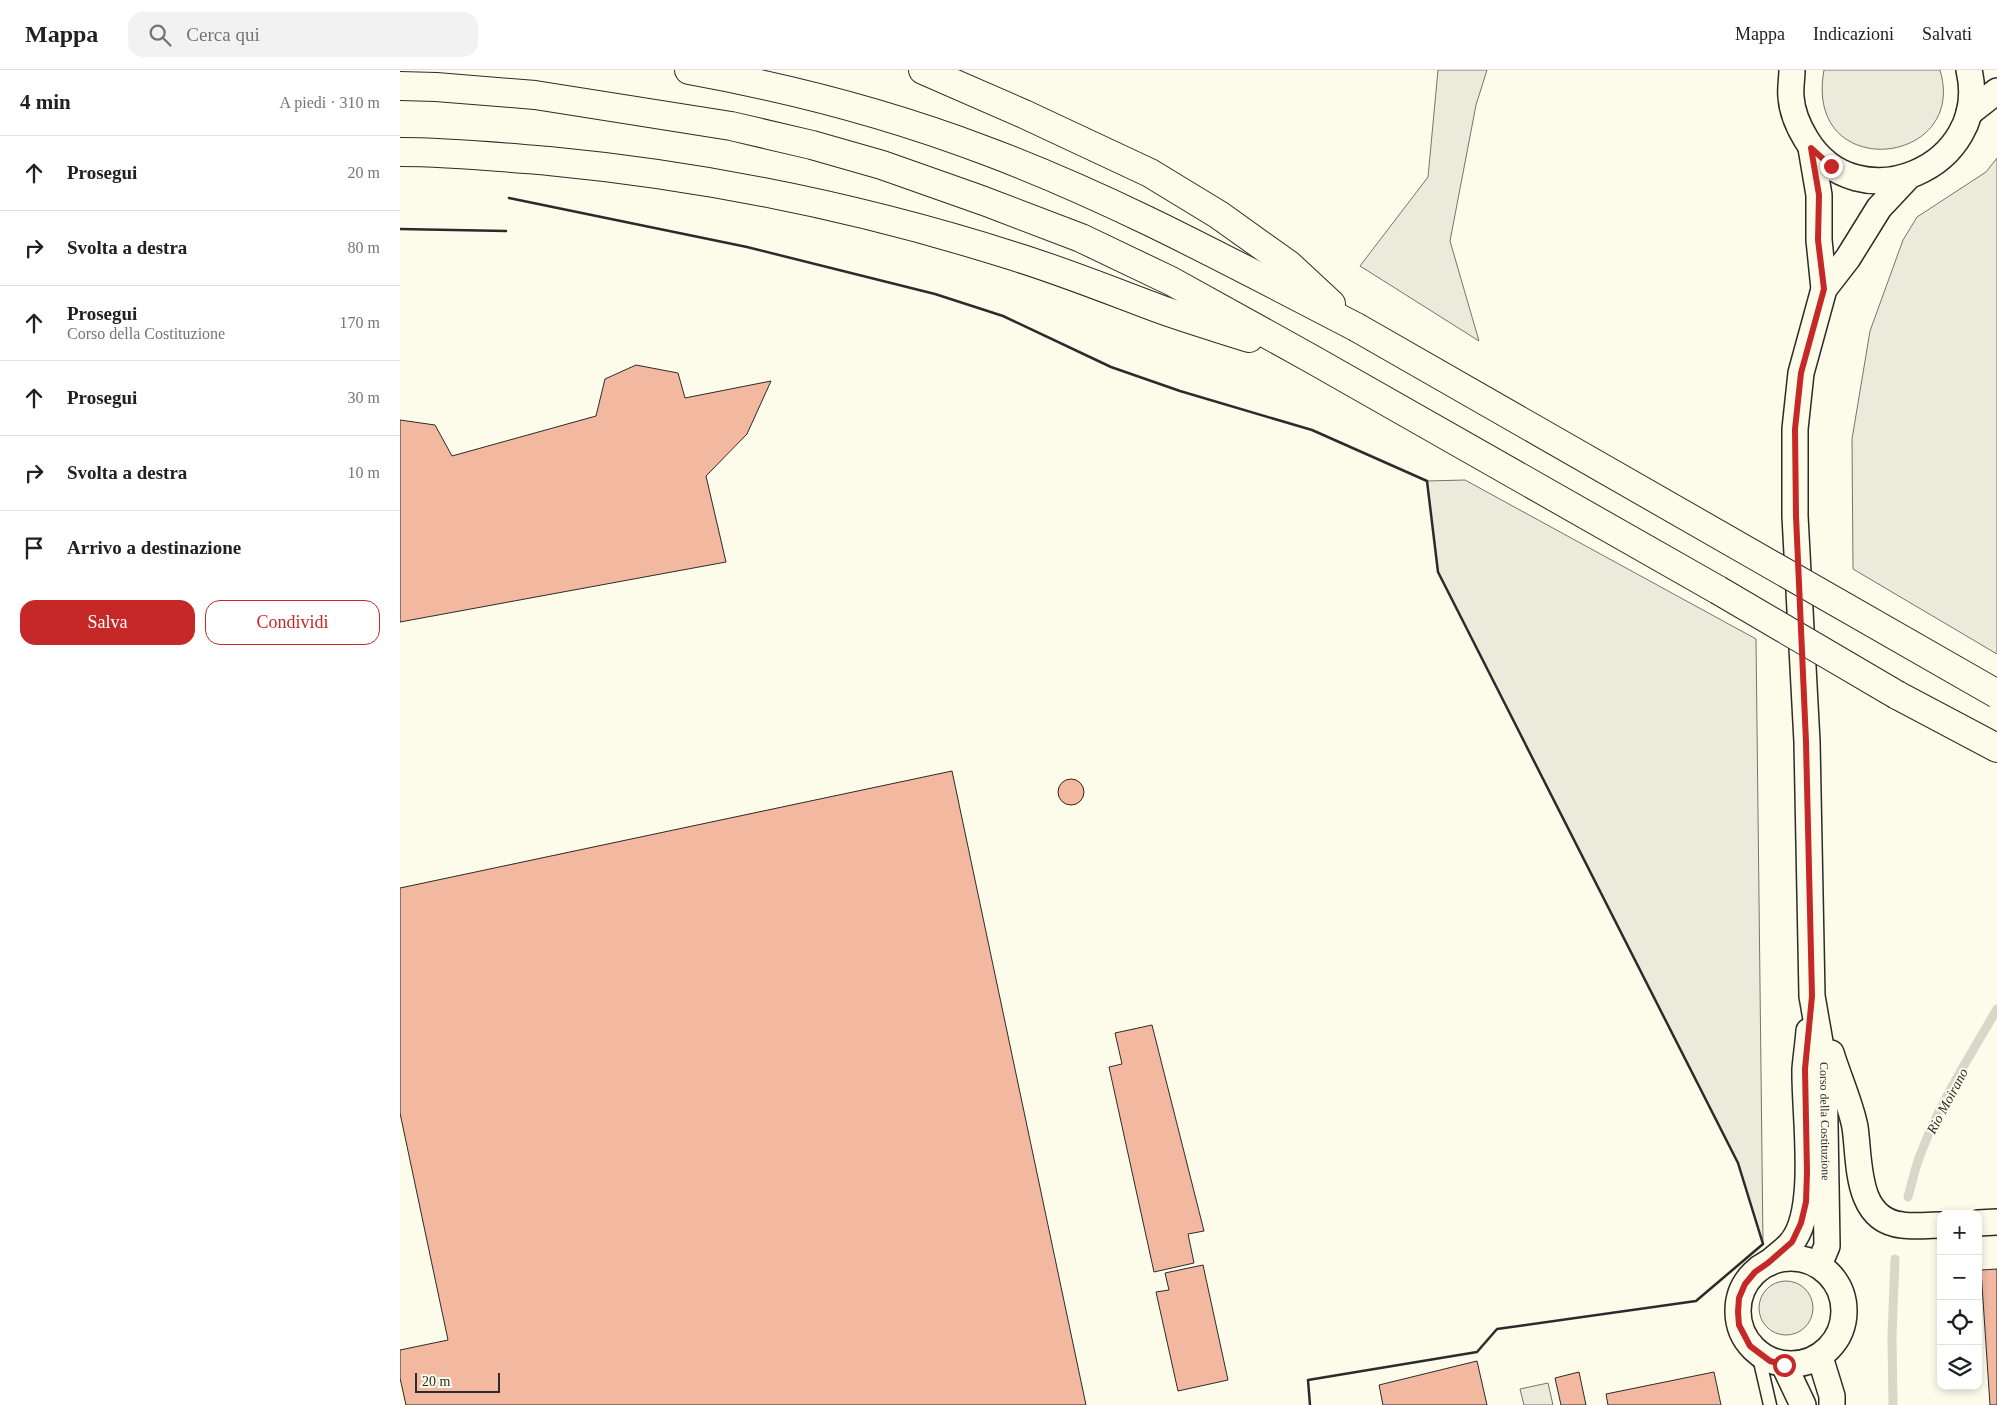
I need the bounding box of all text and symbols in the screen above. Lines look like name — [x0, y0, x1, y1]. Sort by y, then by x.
search box — [128, 12, 478, 57]
text: Mappa — [25, 21, 98, 47]
icon: search — [146, 21, 174, 49]
text: Cerca qui — [186, 24, 260, 45]
text: Mappa — [1735, 24, 1785, 44]
text: Indicazioni — [1813, 24, 1894, 44]
text: Salvati — [1922, 24, 1972, 44]
text: 4 min — [20, 90, 71, 114]
text: A piedi · 310 m — [280, 94, 380, 111]
route end — [1820, 155, 1843, 178]
icon: ahead — [20, 159, 48, 187]
text: Prosegui — [67, 162, 137, 183]
text: 20 m — [348, 164, 380, 181]
icon: right — [20, 234, 48, 262]
text: Svolta a destra — [67, 237, 187, 258]
text: 80 m — [348, 239, 380, 256]
text: Prosegui — [67, 303, 137, 324]
icon: ahead — [20, 309, 48, 337]
text: 170 m — [340, 314, 380, 331]
text: Corso della Costituzione — [67, 325, 225, 342]
icon: ahead — [20, 384, 48, 412]
text: Prosegui — [67, 387, 137, 408]
text: 30 m — [348, 389, 380, 406]
icon: right — [20, 459, 48, 487]
text: Svolta a destra — [67, 462, 187, 483]
text: 10 m — [348, 464, 380, 481]
icon: arrive — [20, 534, 48, 562]
text: Arrivo a destinazione — [67, 537, 241, 558]
button: Salva — [20, 600, 195, 645]
button: Condividi — [205, 600, 380, 645]
street label: Corso della Costituzione — [1817, 1062, 1833, 1181]
water label: Rio Moirano — [1923, 1066, 1971, 1137]
map controls — [1937, 1210, 1982, 1390]
button: + — [1937, 1210, 1982, 1255]
button: − — [1937, 1255, 1982, 1300]
button: locate — [1937, 1300, 1982, 1345]
button: layers — [1937, 1345, 1982, 1390]
route start — [1773, 1354, 1796, 1377]
scale bar — [415, 1370, 500, 1393]
text: 20 m — [422, 1374, 450, 1389]

